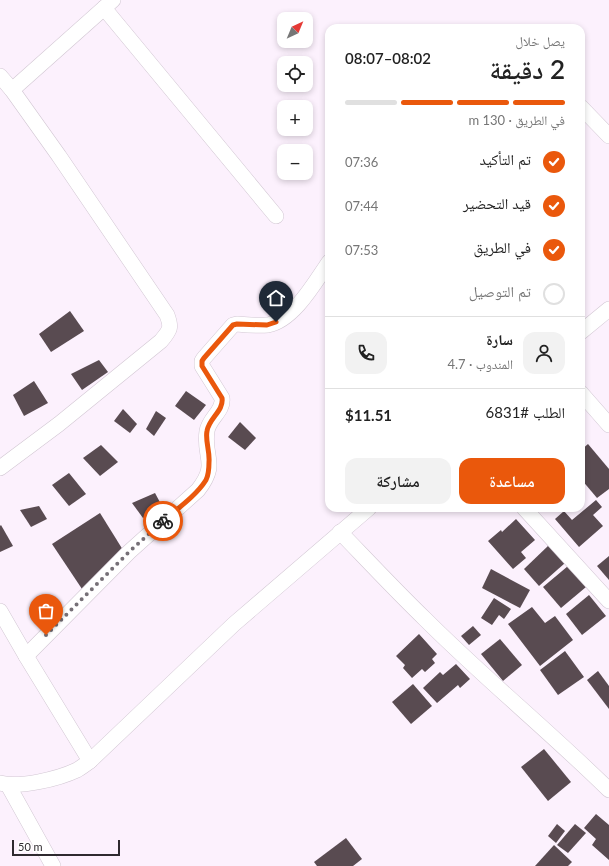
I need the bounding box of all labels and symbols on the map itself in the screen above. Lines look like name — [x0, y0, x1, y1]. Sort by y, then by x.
north arrow — [277, 12, 313, 48]
pin — [259, 281, 293, 322]
courier — [143, 501, 183, 541]
pin — [29, 594, 63, 635]
scale bar — [12, 838, 120, 857]

